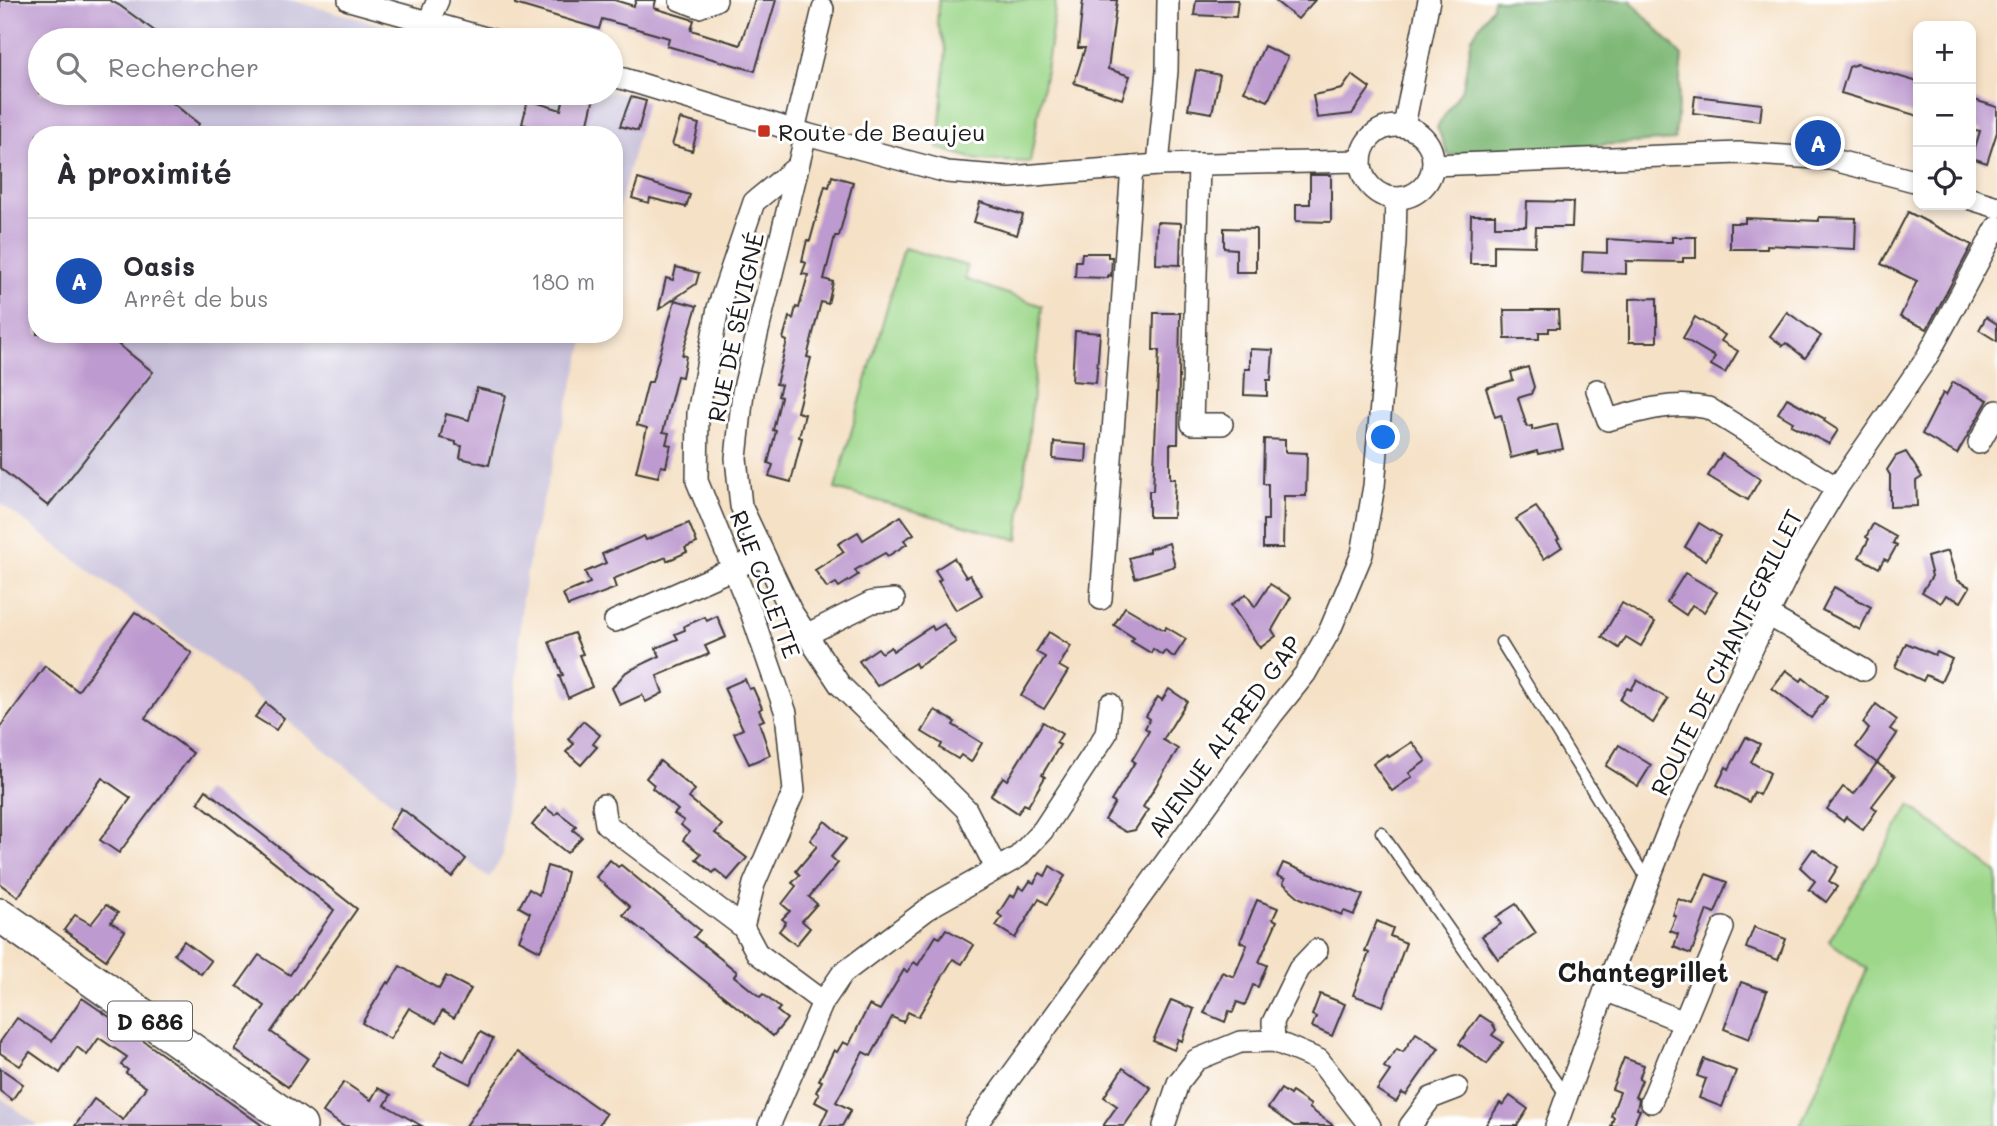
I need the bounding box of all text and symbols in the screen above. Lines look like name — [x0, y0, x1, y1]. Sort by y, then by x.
map controls — [1913, 21, 1976, 210]
button: + — [1913, 21, 1976, 84]
search box — [28, 28, 623, 105]
icon: search — [52, 48, 90, 86]
text: Rechercher — [108, 50, 259, 84]
button: − — [1913, 84, 1976, 147]
place label: Route de Beaujeu — [778, 116, 985, 147]
pin: A — [1795, 117, 1841, 169]
marker: Route de Beaujeu — [756, 123, 772, 139]
button: locate — [1913, 147, 1976, 210]
text: À proximité — [56, 152, 232, 192]
street label: RUE DE SÉVIGNÉ — [700, 229, 770, 425]
text: Oasis — [123, 249, 195, 283]
text: A — [71, 266, 87, 296]
text: 180 m — [531, 266, 595, 296]
text: Arrêt de bus — [123, 283, 268, 313]
your location — [1366, 420, 1400, 454]
street label: ROUTE DE CHANTEGRILLET — [1643, 504, 1809, 800]
street label: RUE COLETTE — [724, 506, 808, 662]
street label: AVENUE ALFRED GAP — [1140, 629, 1308, 843]
district label: Chantegrillet — [1557, 955, 1729, 989]
road number: D 686 — [108, 1002, 192, 1040]

